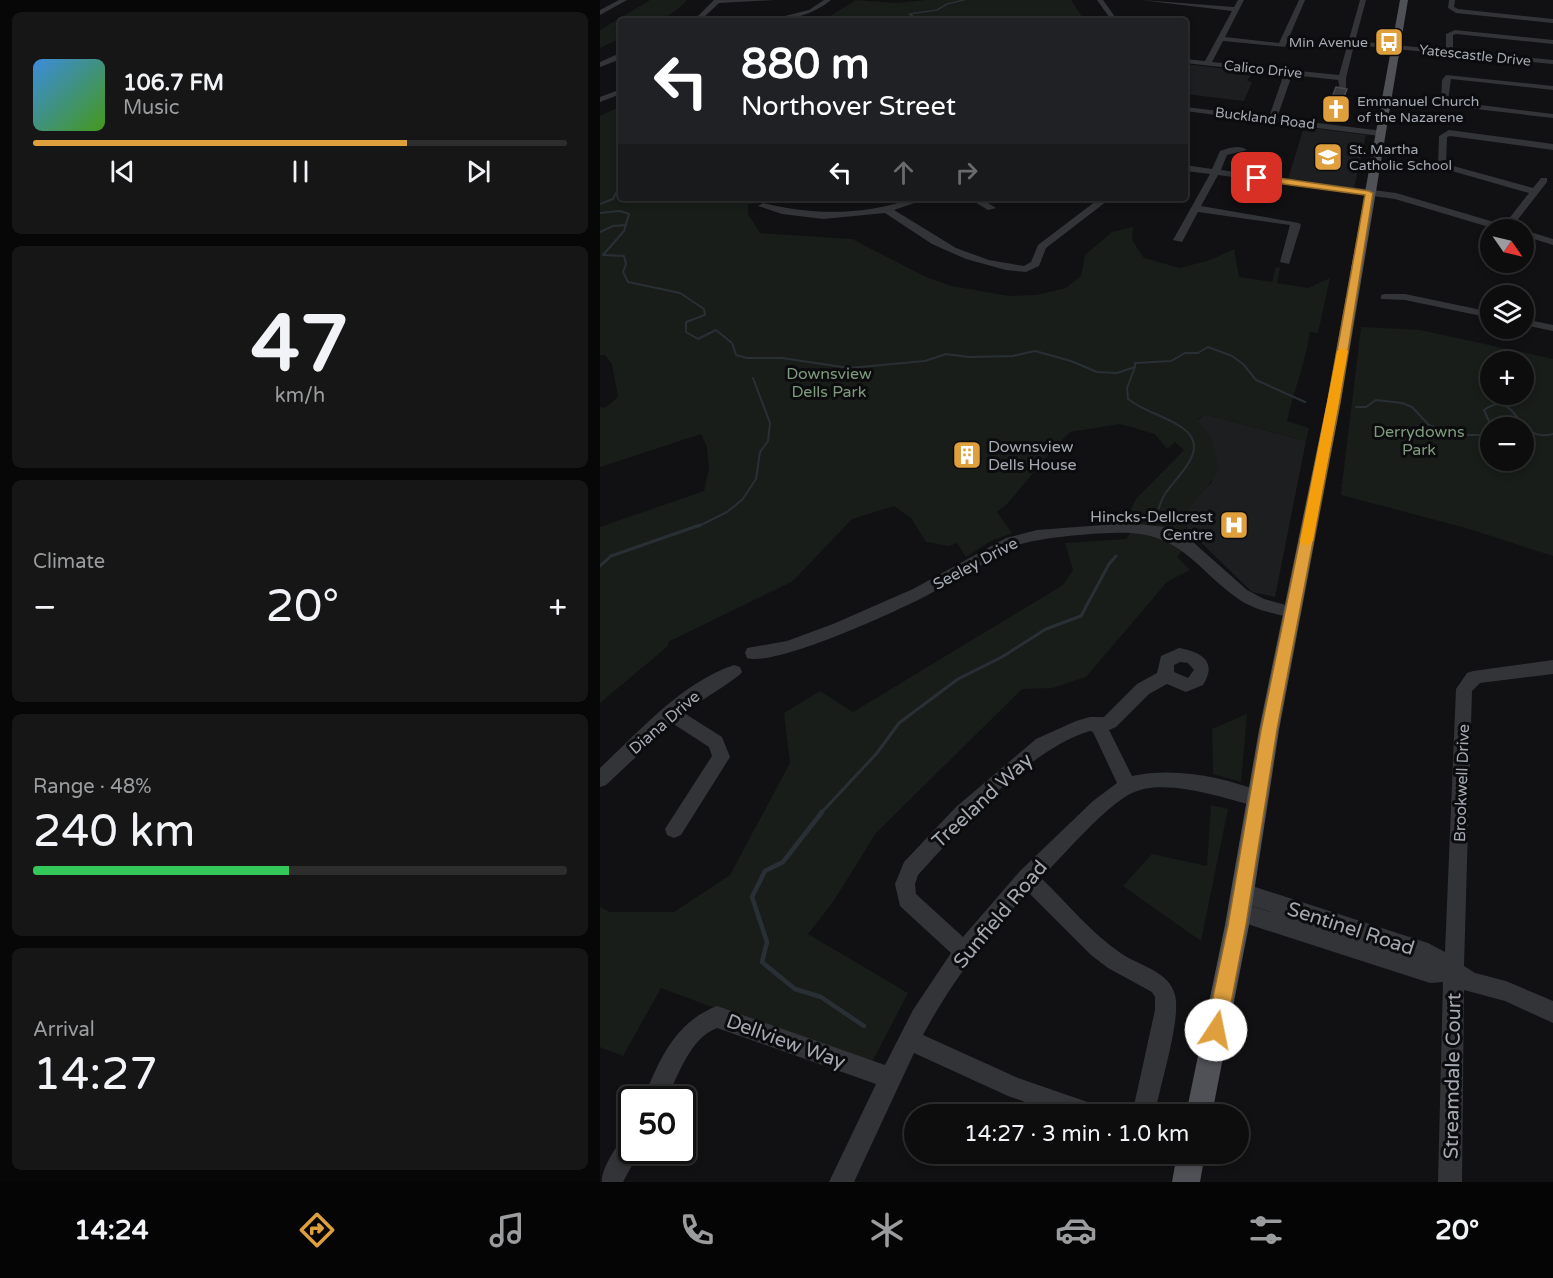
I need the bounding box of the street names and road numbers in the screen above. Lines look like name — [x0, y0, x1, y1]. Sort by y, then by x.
street label: Yatescastle Drive — [1418, 41, 1532, 70]
street label: Calico Drive — [1223, 57, 1303, 82]
street label: Buckland Road — [1214, 104, 1316, 133]
street label: Seeley Drive — [930, 533, 1021, 595]
street label: Diana Drive — [625, 687, 704, 759]
street label: Brookwell Drive — [1450, 724, 1474, 842]
street label: Treeland Way — [928, 748, 1038, 853]
street label: Sunfield Road — [949, 856, 1053, 973]
street label: Sentinel Road — [1284, 897, 1417, 961]
street label: Streamdale Court — [1440, 992, 1466, 1159]
street label: Dellview Way — [723, 1009, 849, 1075]

